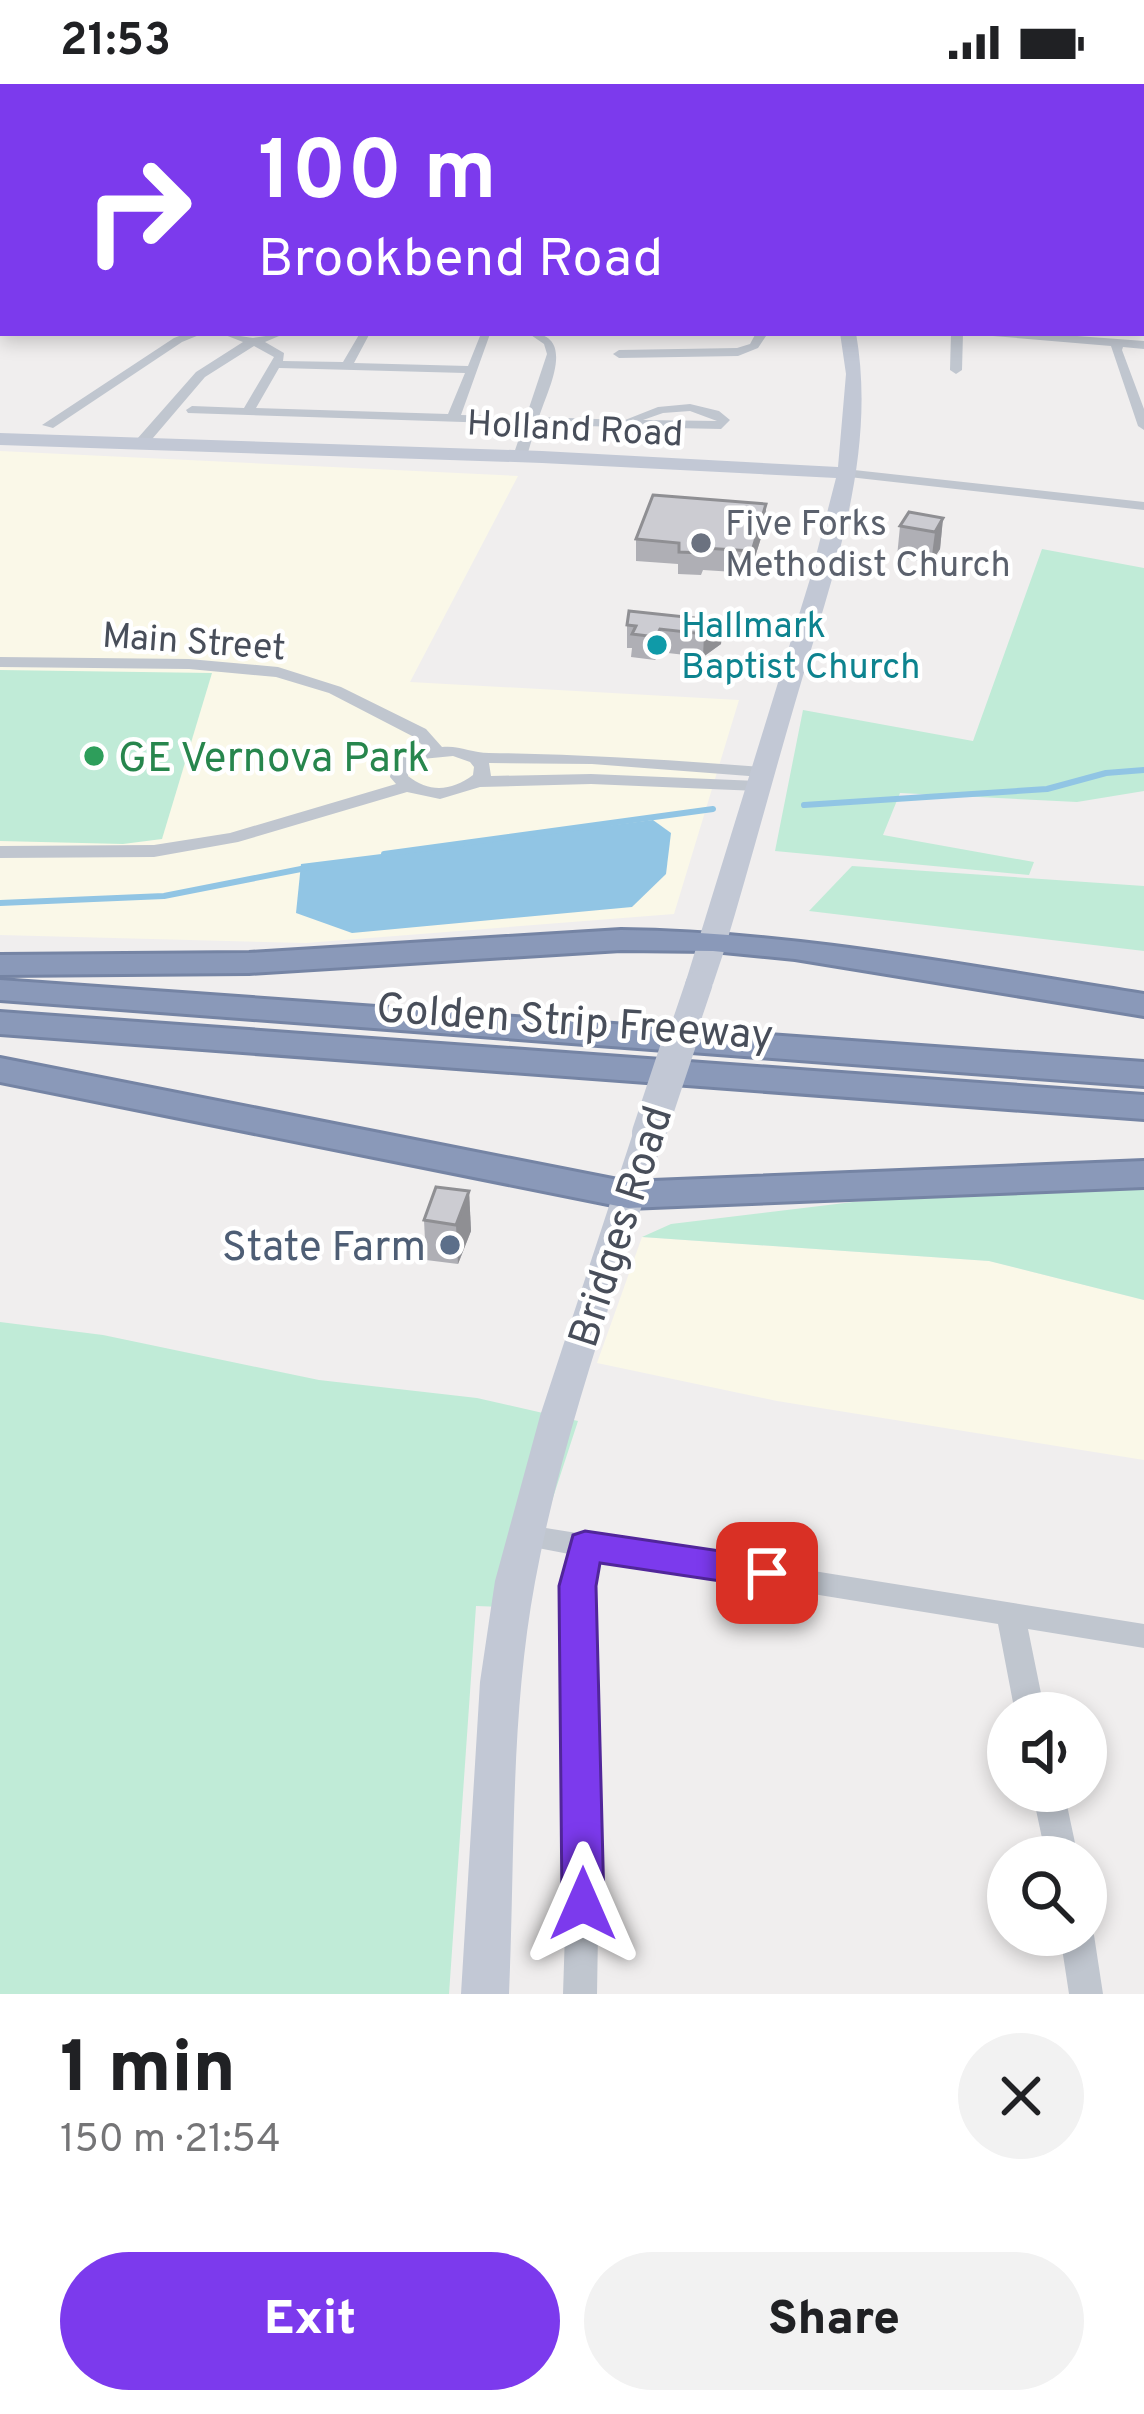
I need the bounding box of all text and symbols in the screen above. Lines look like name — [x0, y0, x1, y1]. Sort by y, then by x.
text: 21:53 — [60, 14, 171, 71]
text: 100 m — [258, 123, 497, 229]
icon: right — [60, 132, 216, 288]
text: Brookbend Road — [258, 227, 663, 296]
street label: Holland Road — [466, 402, 684, 460]
place label: Five Forks Methodist Church — [725, 503, 1011, 590]
marker: Five Forks Methodist Church — [688, 530, 714, 556]
place label: Hallmark Baptist Church — [681, 605, 920, 692]
street label: Main Street — [100, 615, 287, 673]
marker: Hallmark Baptist Church — [644, 632, 670, 658]
place label: GE Vernova Park — [118, 734, 430, 787]
marker: GE Vernova Park — [81, 743, 107, 769]
street label: Golden Strip Freeway — [374, 984, 775, 1065]
street label: Bridges Road — [559, 1100, 687, 1355]
place label: State Farm — [222, 1223, 426, 1276]
marker: State Farm — [437, 1232, 463, 1258]
pin — [716, 1522, 818, 1624]
icon: arrive — [734, 1540, 800, 1606]
map controls — [987, 1692, 1107, 1956]
button: sound — [987, 1692, 1107, 1812]
button: search — [987, 1836, 1107, 1956]
position arrow — [520, 1841, 646, 1967]
text: 1 min — [60, 2026, 236, 2118]
button: close — [958, 2033, 1084, 2159]
text: 150 m · 21:54 — [60, 2117, 281, 2166]
button: Exit — [60, 2252, 560, 2390]
button: Share — [584, 2252, 1084, 2390]

